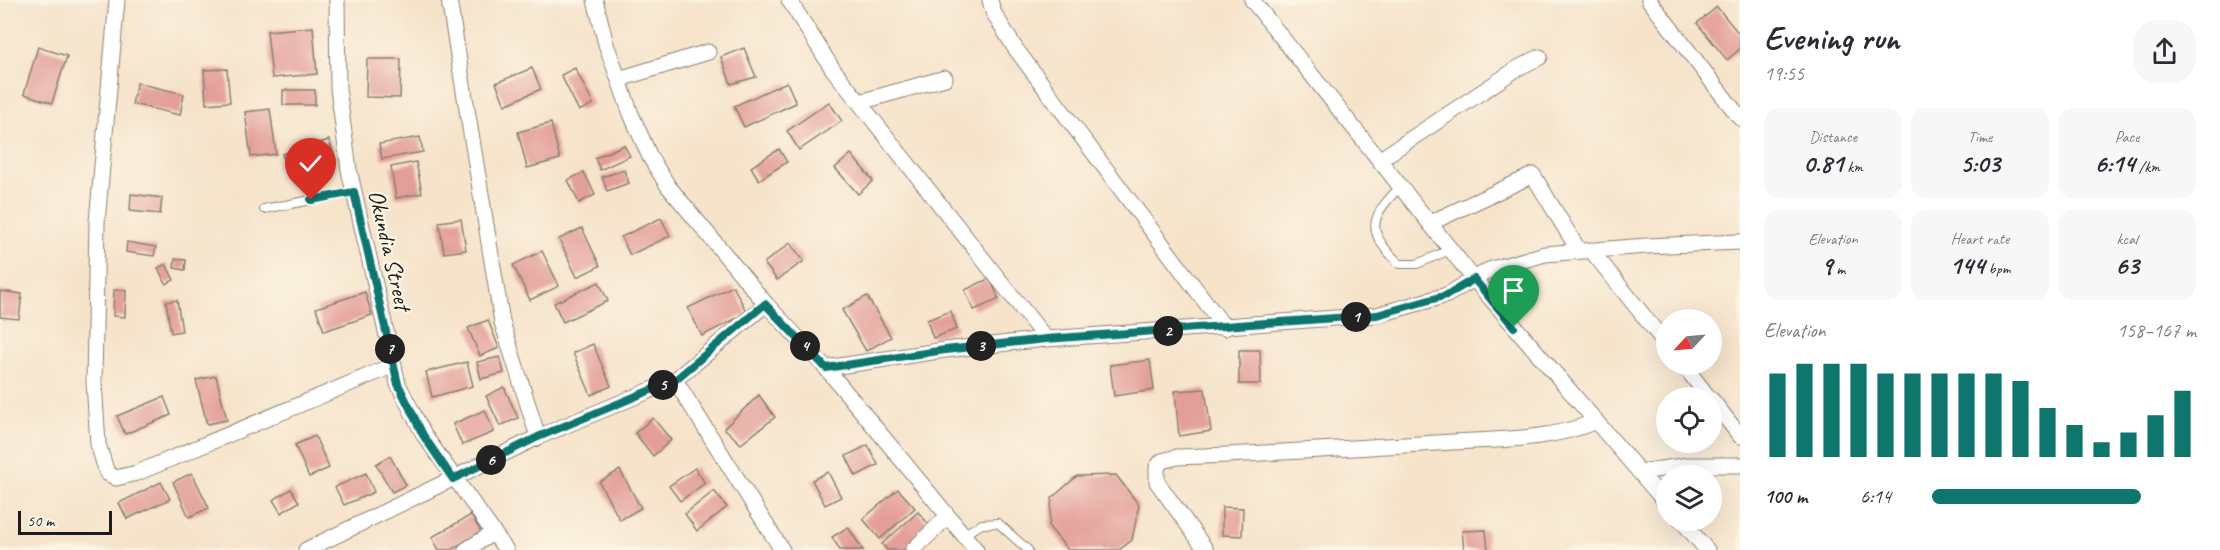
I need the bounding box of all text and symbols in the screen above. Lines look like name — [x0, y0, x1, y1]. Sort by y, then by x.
text: Evening run — [1764, 17, 1899, 59]
button: share — [2133, 20, 2196, 83]
text: 19:55 — [1764, 61, 1804, 86]
text: Distance — [1809, 127, 1857, 147]
text: Time — [1968, 127, 1992, 147]
text: Pace — [2115, 127, 2139, 147]
pin — [285, 138, 336, 200]
icon: check — [294, 147, 327, 180]
text: 0.81 — [1803, 147, 1843, 180]
text: 5:03 — [1960, 147, 2000, 180]
text: 6:14 — [2094, 147, 2135, 180]
text: km — [1843, 157, 1863, 177]
text: /km — [2135, 157, 2160, 177]
street label: Okundia Street — [362, 187, 419, 316]
text: Elevation — [1808, 229, 1858, 249]
text: Heart rate — [1951, 229, 2009, 249]
text: kcal — [2116, 229, 2138, 249]
text: 9 — [1821, 249, 1832, 282]
text: 144 — [1950, 249, 1985, 282]
text: 63 — [2115, 249, 2139, 282]
text: m — [1832, 259, 1845, 279]
text: bpm — [1985, 259, 2010, 279]
pin — [1488, 265, 1539, 327]
icon: arrive — [1497, 274, 1530, 307]
pin: 1 — [1341, 302, 1371, 332]
text: 1 — [1352, 307, 1360, 327]
north arrow — [1656, 309, 1722, 375]
map controls — [1656, 309, 1722, 531]
pin: 2 — [1153, 316, 1183, 346]
text: Elevation — [1764, 318, 1826, 343]
text: 158–167 m — [2117, 318, 2196, 343]
text: 2 — [1164, 321, 1172, 341]
pin: 4 — [790, 331, 820, 361]
pin: 3 — [966, 331, 996, 361]
pin: 7 — [375, 334, 405, 364]
text: 4 — [801, 336, 809, 356]
text: 3 — [977, 336, 985, 356]
text: 7 — [386, 339, 394, 359]
pin: 5 — [648, 370, 678, 400]
text: 5 — [660, 375, 666, 395]
button: locate — [1656, 387, 1722, 453]
pin: 6 — [476, 445, 506, 475]
text: 6 — [487, 450, 495, 470]
button: layers — [1656, 465, 1722, 531]
text: 100 m — [1764, 484, 1807, 509]
text: 6:14 — [1860, 484, 1891, 509]
scale bar — [18, 508, 112, 536]
text: 50 m — [27, 511, 54, 531]

